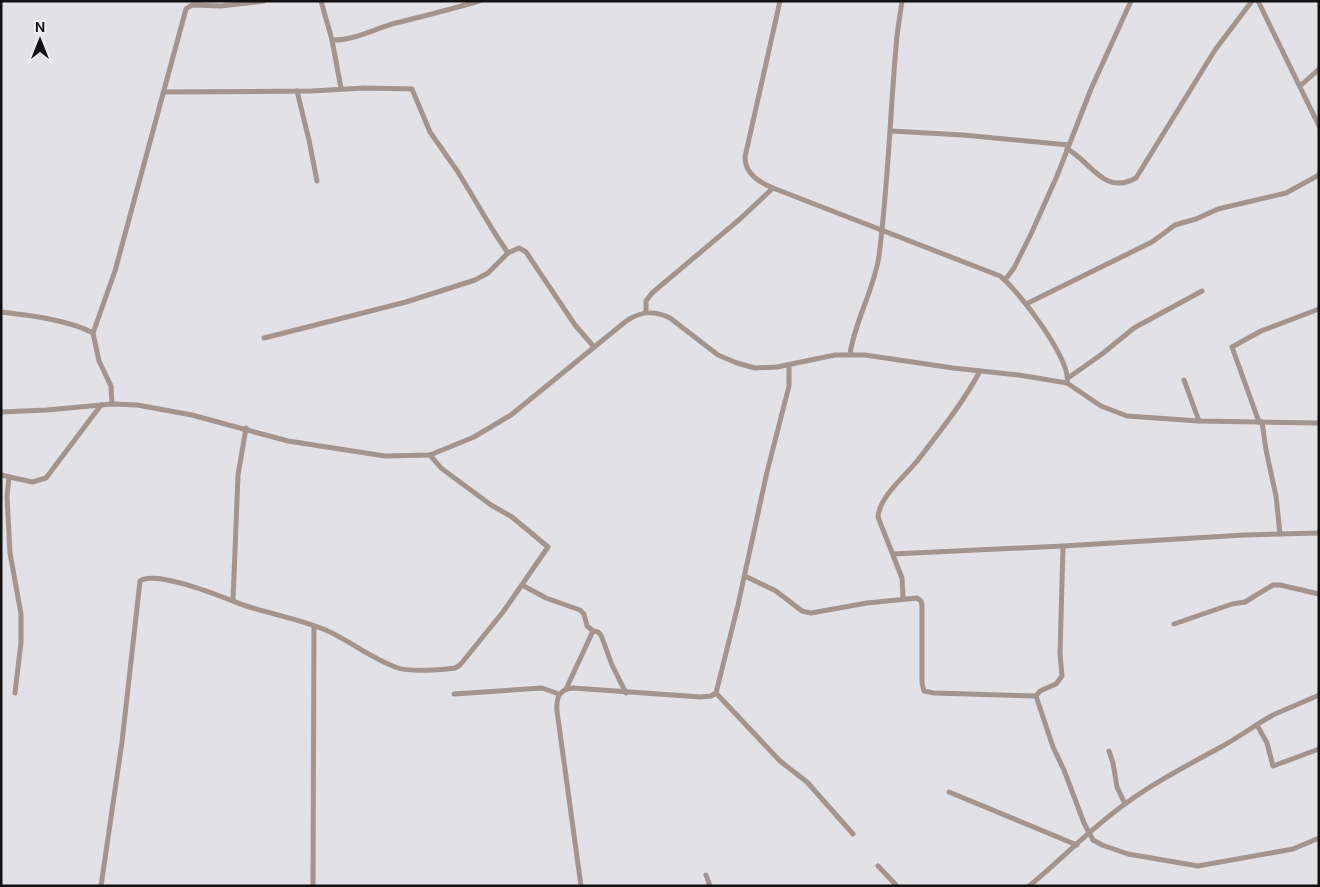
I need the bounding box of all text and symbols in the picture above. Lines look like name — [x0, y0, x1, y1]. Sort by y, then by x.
north arrow — [15, 15, 65, 65]
text: N — [35, 18, 45, 36]

